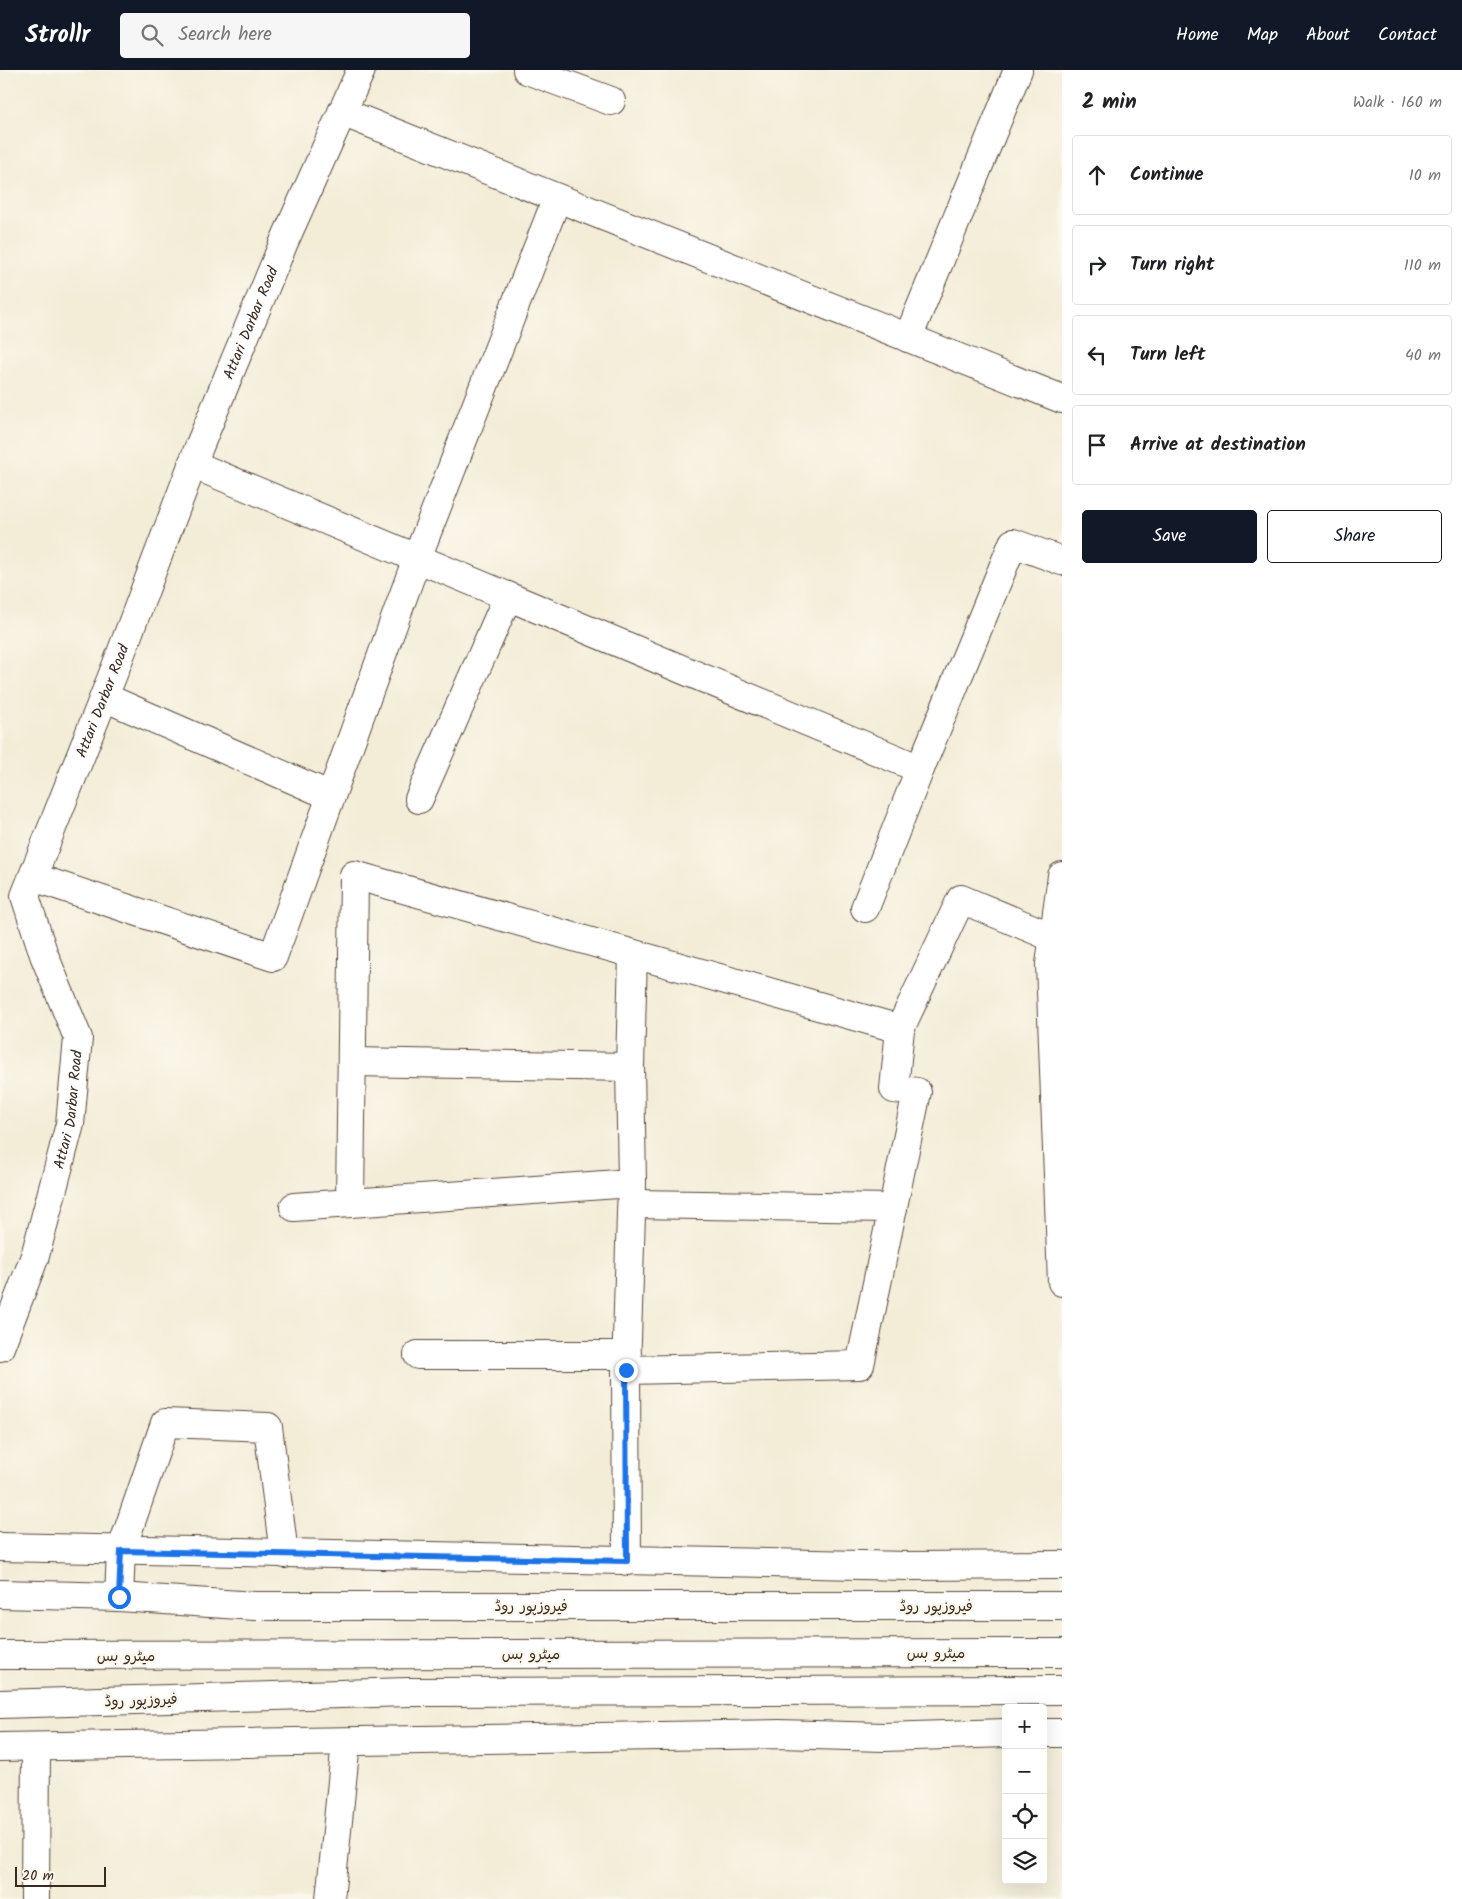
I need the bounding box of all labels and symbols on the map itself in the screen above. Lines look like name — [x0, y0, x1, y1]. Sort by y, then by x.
street label: Attari Darbar Road — [217, 263, 286, 383]
street label: Attari Darbar Road — [70, 641, 136, 761]
street label: Attari Darbar Road — [48, 1049, 90, 1172]
route end — [615, 1359, 638, 1382]
route start — [108, 1586, 131, 1609]
street label: فیروزپور روڈ — [494, 1595, 568, 1619]
street label: فیروزپور روڈ — [899, 1595, 973, 1619]
street label: میٹرو بس — [907, 1642, 965, 1666]
street label: میٹرو بس — [502, 1643, 560, 1667]
street label: میٹرو بس — [97, 1645, 155, 1669]
street label: فیروزپور روڈ — [104, 1688, 178, 1714]
scale bar — [15, 1864, 106, 1887]

